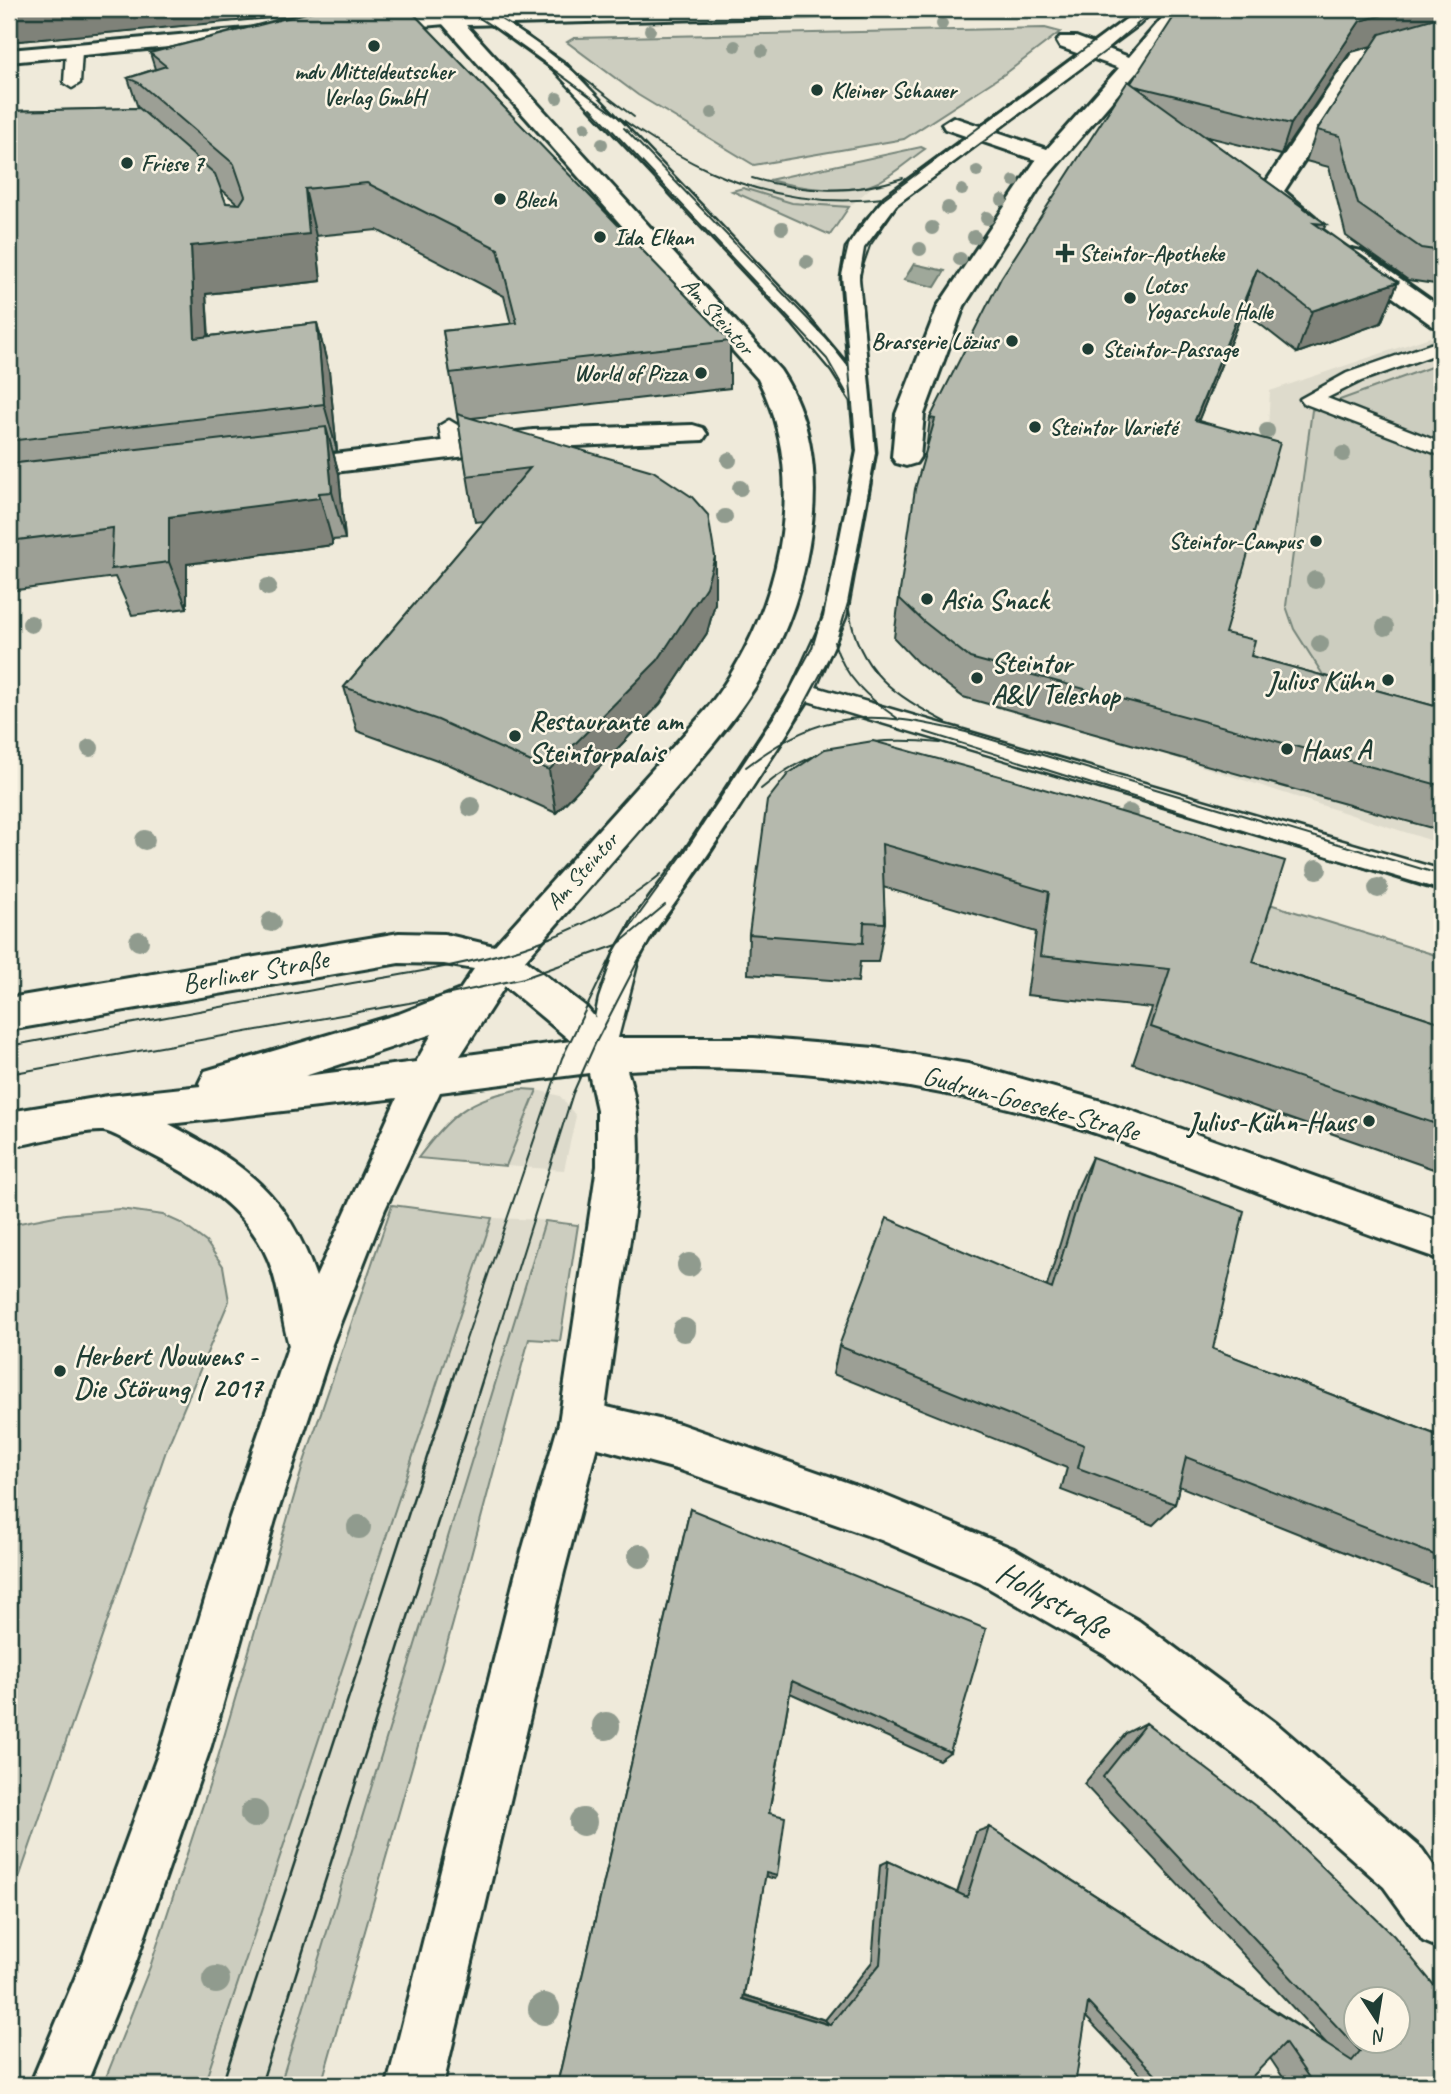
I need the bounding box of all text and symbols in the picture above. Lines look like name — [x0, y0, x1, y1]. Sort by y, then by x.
marker: mdv Mitteldeutscher Verlag GmbH — [366, 38, 382, 54]
place label: mdv Mitteldeutscher Verlag GmbH — [294, 57, 457, 112]
place label: Kleiner Schauer — [831, 76, 959, 105]
marker: Kleiner Schauer — [809, 82, 825, 98]
place label: Friese 7 — [141, 149, 206, 178]
marker: Friese 7 — [119, 155, 135, 171]
place label: Blech — [514, 185, 558, 214]
marker: Blech — [492, 191, 508, 207]
place label: Ida Elkan — [614, 223, 695, 252]
marker: Ida Elkan — [592, 229, 608, 245]
place label: Steintor-Apotheke — [1079, 239, 1226, 268]
marker: Steintor-Apotheke — [1057, 245, 1073, 261]
street label: Am Steintor — [675, 271, 762, 362]
place label: Lotos Yogaschule Halle — [1144, 271, 1275, 326]
marker: Lotos Yogaschule Halle — [1122, 290, 1138, 306]
place label: Brasserie Lözius — [871, 327, 1001, 356]
marker: Brasserie Lözius — [1004, 333, 1020, 349]
place label: Steintor-Passage — [1102, 335, 1240, 364]
marker: Steintor-Passage — [1080, 341, 1096, 357]
place label: World of Pizza — [574, 359, 689, 388]
marker: World of Pizza — [693, 365, 709, 381]
place label: Steintor Varieté — [1049, 413, 1180, 442]
marker: Steintor Varieté — [1027, 419, 1043, 435]
place label: Steintor-Campus — [1169, 527, 1305, 556]
marker: Steintor-Campus — [1308, 533, 1324, 549]
place label: Asia Snack — [941, 582, 1051, 617]
marker: Asia Snack — [919, 591, 935, 607]
place label: Steintor A&V Teleshop — [991, 645, 1122, 712]
place label: Julius Kühn — [1265, 663, 1375, 698]
marker: Steintor A&V Teleshop — [969, 670, 985, 686]
marker: Julius Kühn — [1380, 672, 1396, 688]
place label: Restaurante am Steintorpalais — [529, 703, 685, 770]
marker: Restaurante am Steintorpalais — [507, 728, 523, 744]
place label: Haus A — [1301, 732, 1372, 767]
marker: Haus A — [1279, 741, 1295, 757]
street label: Am Steintor — [539, 825, 626, 916]
street label: Berliner Straße — [179, 941, 333, 1001]
street label: Gudrun-Goeseke-Straße — [919, 1057, 1145, 1149]
place label: Julius-Kühn-Haus — [1186, 1104, 1358, 1139]
marker: Julius-Kühn-Haus — [1361, 1113, 1377, 1129]
place label: Herbert Nouwens - Die Störung | 2017 — [74, 1338, 265, 1405]
marker: Herbert Nouwens - Die Störung | 2017 — [52, 1363, 68, 1379]
street label: Hollystraße — [989, 1551, 1121, 1650]
north arrow — [1342, 1986, 1412, 2056]
text: N — [1369, 2023, 1389, 2049]

